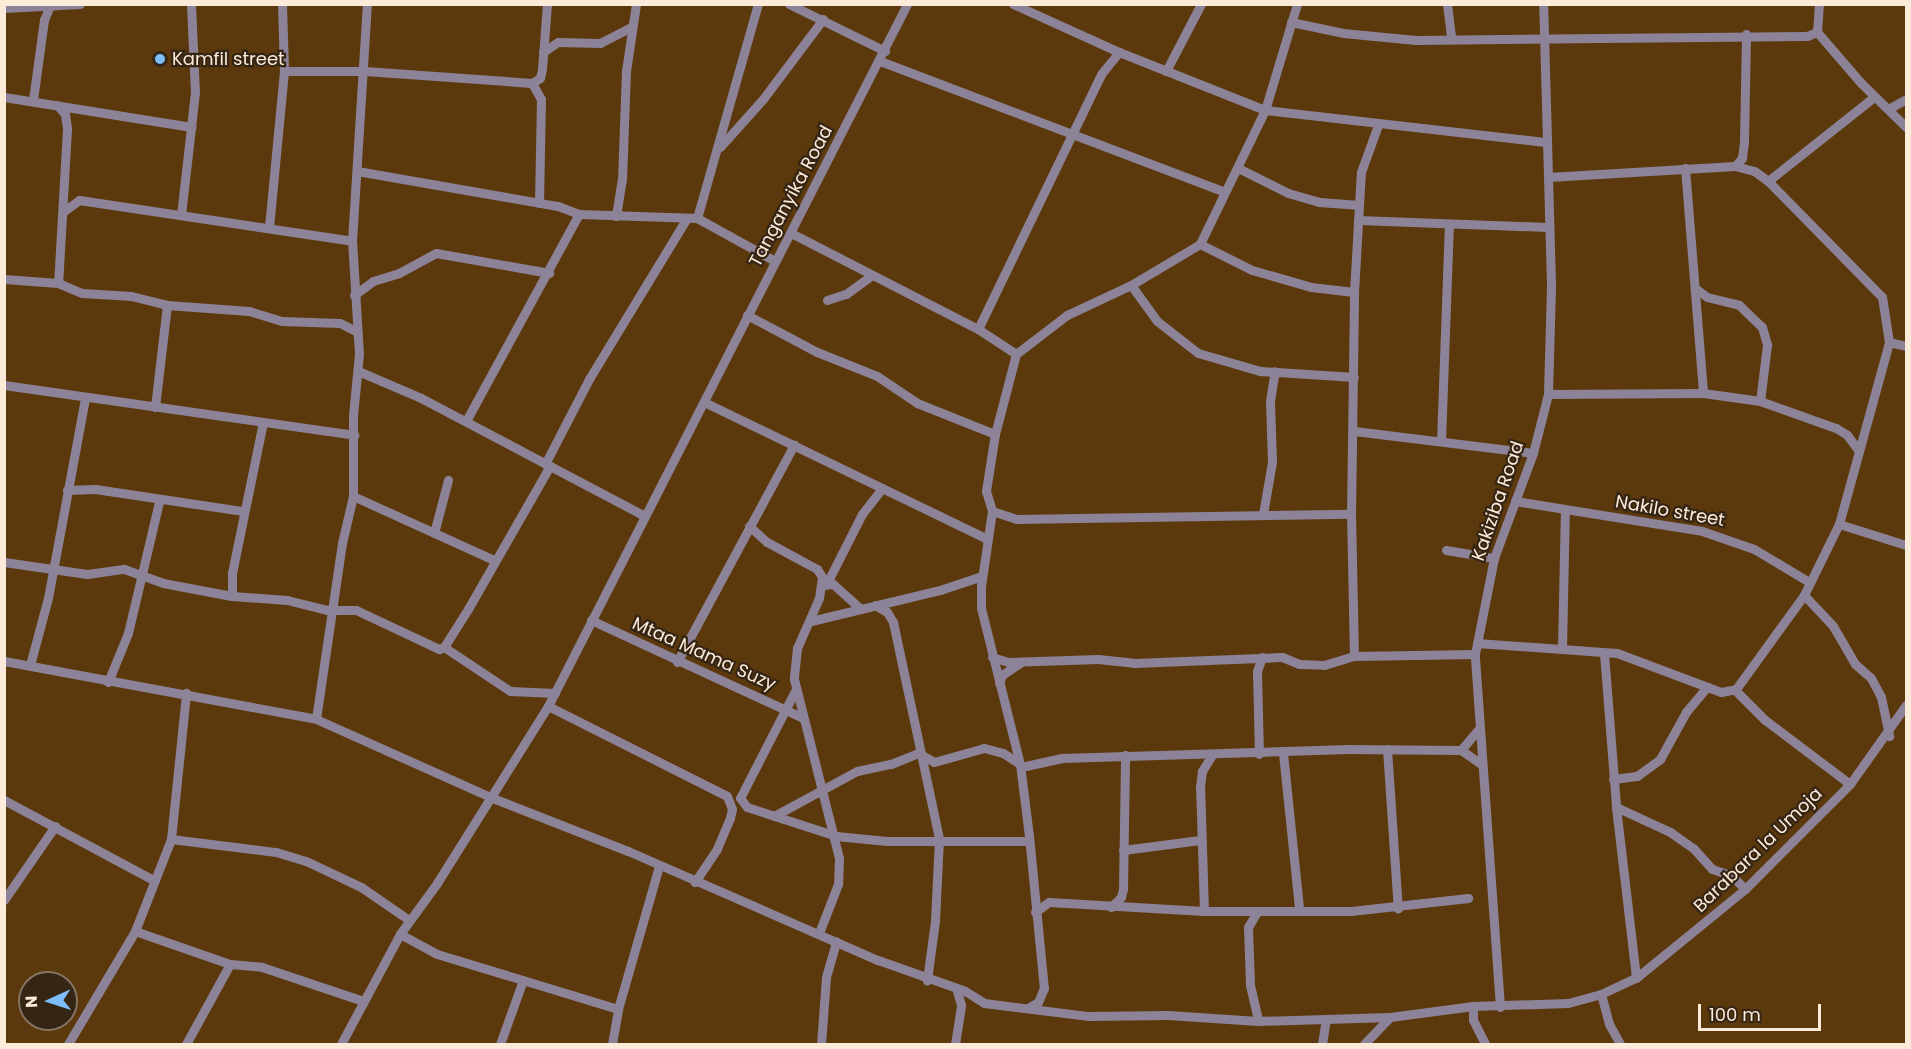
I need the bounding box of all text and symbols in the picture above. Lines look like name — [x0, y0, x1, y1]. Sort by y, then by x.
place label: Kamfil street — [172, 48, 285, 70]
marker: Kamfil street — [153, 52, 167, 66]
street label: Tanganyika Road — [745, 122, 837, 270]
street label: Kakiziba Road — [1467, 438, 1529, 564]
street label: Nakilo street — [1614, 491, 1726, 531]
street label: Mtaa Mama Suzy — [629, 613, 779, 695]
street label: Barabara la Umoja — [1689, 783, 1827, 917]
north arrow — [18, 971, 78, 1031]
scale bar — [1701, 992, 1824, 1030]
text: N — [20, 995, 43, 1008]
text: 100 m — [1709, 1002, 1761, 1027]

